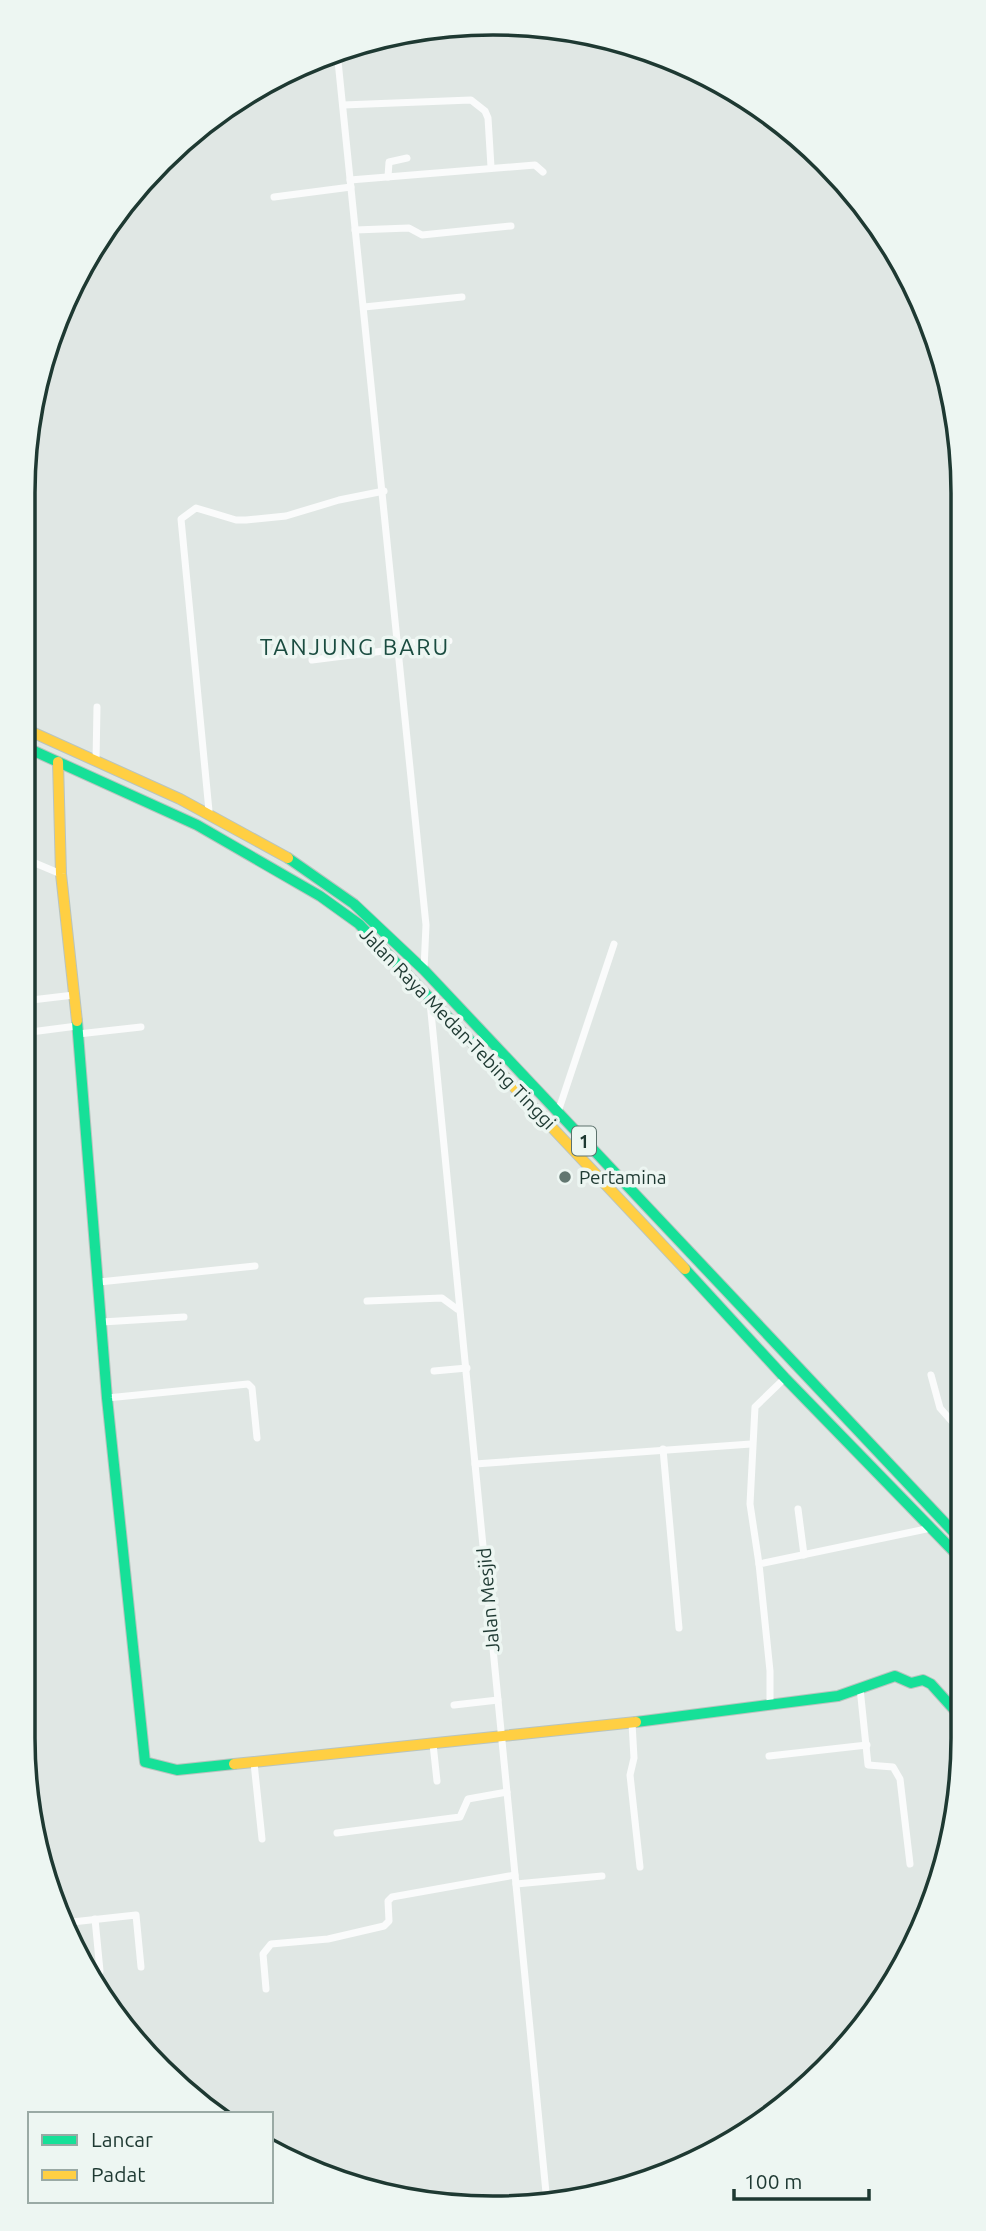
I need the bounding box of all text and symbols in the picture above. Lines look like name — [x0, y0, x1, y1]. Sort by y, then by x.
district label: TANJUNG BARU — [260, 634, 450, 659]
street label: Jalan Raya Medan-Tebing Tinggi — [356, 922, 560, 1134]
road number: 1 — [572, 1126, 596, 1156]
place label: Pertamina — [579, 1166, 667, 1188]
marker: Pertamina — [557, 1169, 573, 1185]
street label: Jalan Mesjid — [472, 1547, 504, 1653]
legend — [28, 2112, 273, 2203]
text: Lancar — [91, 2127, 153, 2151]
scale bar — [734, 2158, 869, 2202]
text: Padat — [91, 2162, 146, 2186]
text: 100 m — [744, 2169, 802, 2193]

